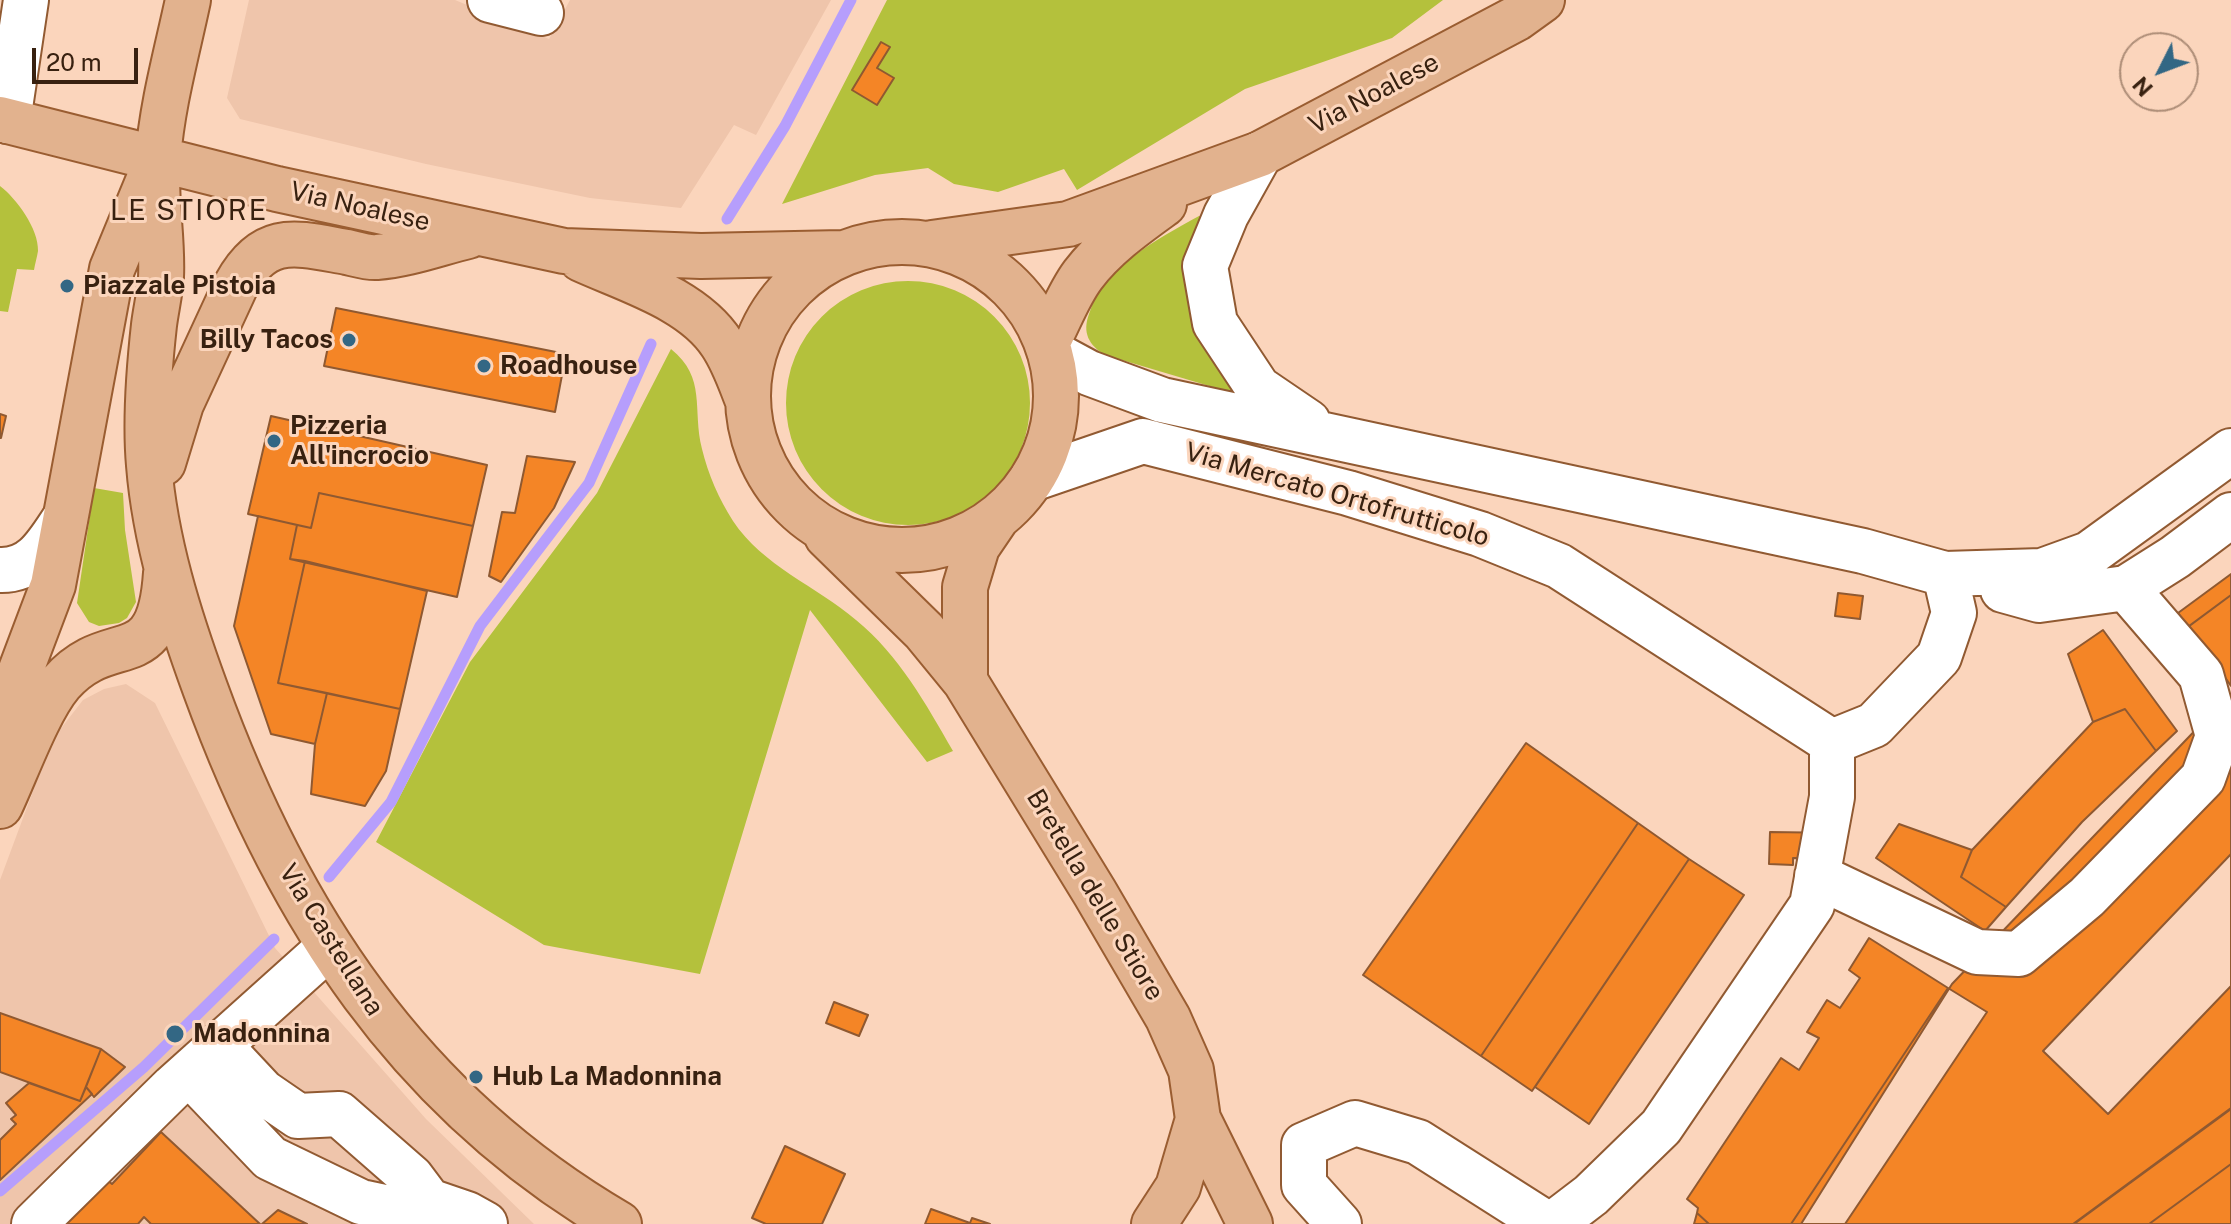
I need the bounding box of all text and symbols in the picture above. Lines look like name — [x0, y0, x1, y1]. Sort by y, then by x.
scale bar — [36, 32, 142, 82]
north arrow — [2119, 32, 2199, 112]
street label: Via Noalese — [1304, 47, 1444, 141]
text: 20 m — [46, 48, 102, 76]
text: N — [2127, 72, 2158, 102]
street label: Via Noalese — [287, 176, 433, 238]
district label: LE STIORE — [110, 194, 268, 228]
place label: Piazzale Pistoia — [83, 270, 276, 302]
marker: Piazzale Pistoia — [58, 277, 76, 295]
place label: Billy Tacos — [200, 324, 333, 356]
marker: Billy Tacos — [340, 331, 358, 349]
place label: Roadhouse — [500, 350, 638, 382]
marker: Roadhouse — [475, 357, 493, 375]
place label: Pizzeria All'incrocio — [290, 410, 429, 472]
marker: Pizzeria All'incrocio — [265, 432, 283, 450]
street label: Via Mercato Ortofrutticolo — [1181, 437, 1493, 553]
street label: Bretella delle Stiore — [1020, 784, 1170, 1006]
street label: Via Castellana — [272, 858, 390, 1022]
place label: Madonnina — [193, 1018, 330, 1050]
marker: Madonnina — [164, 1023, 186, 1045]
place label: Hub La Madonnina — [492, 1061, 722, 1093]
marker: Hub La Madonnina — [467, 1068, 485, 1086]

